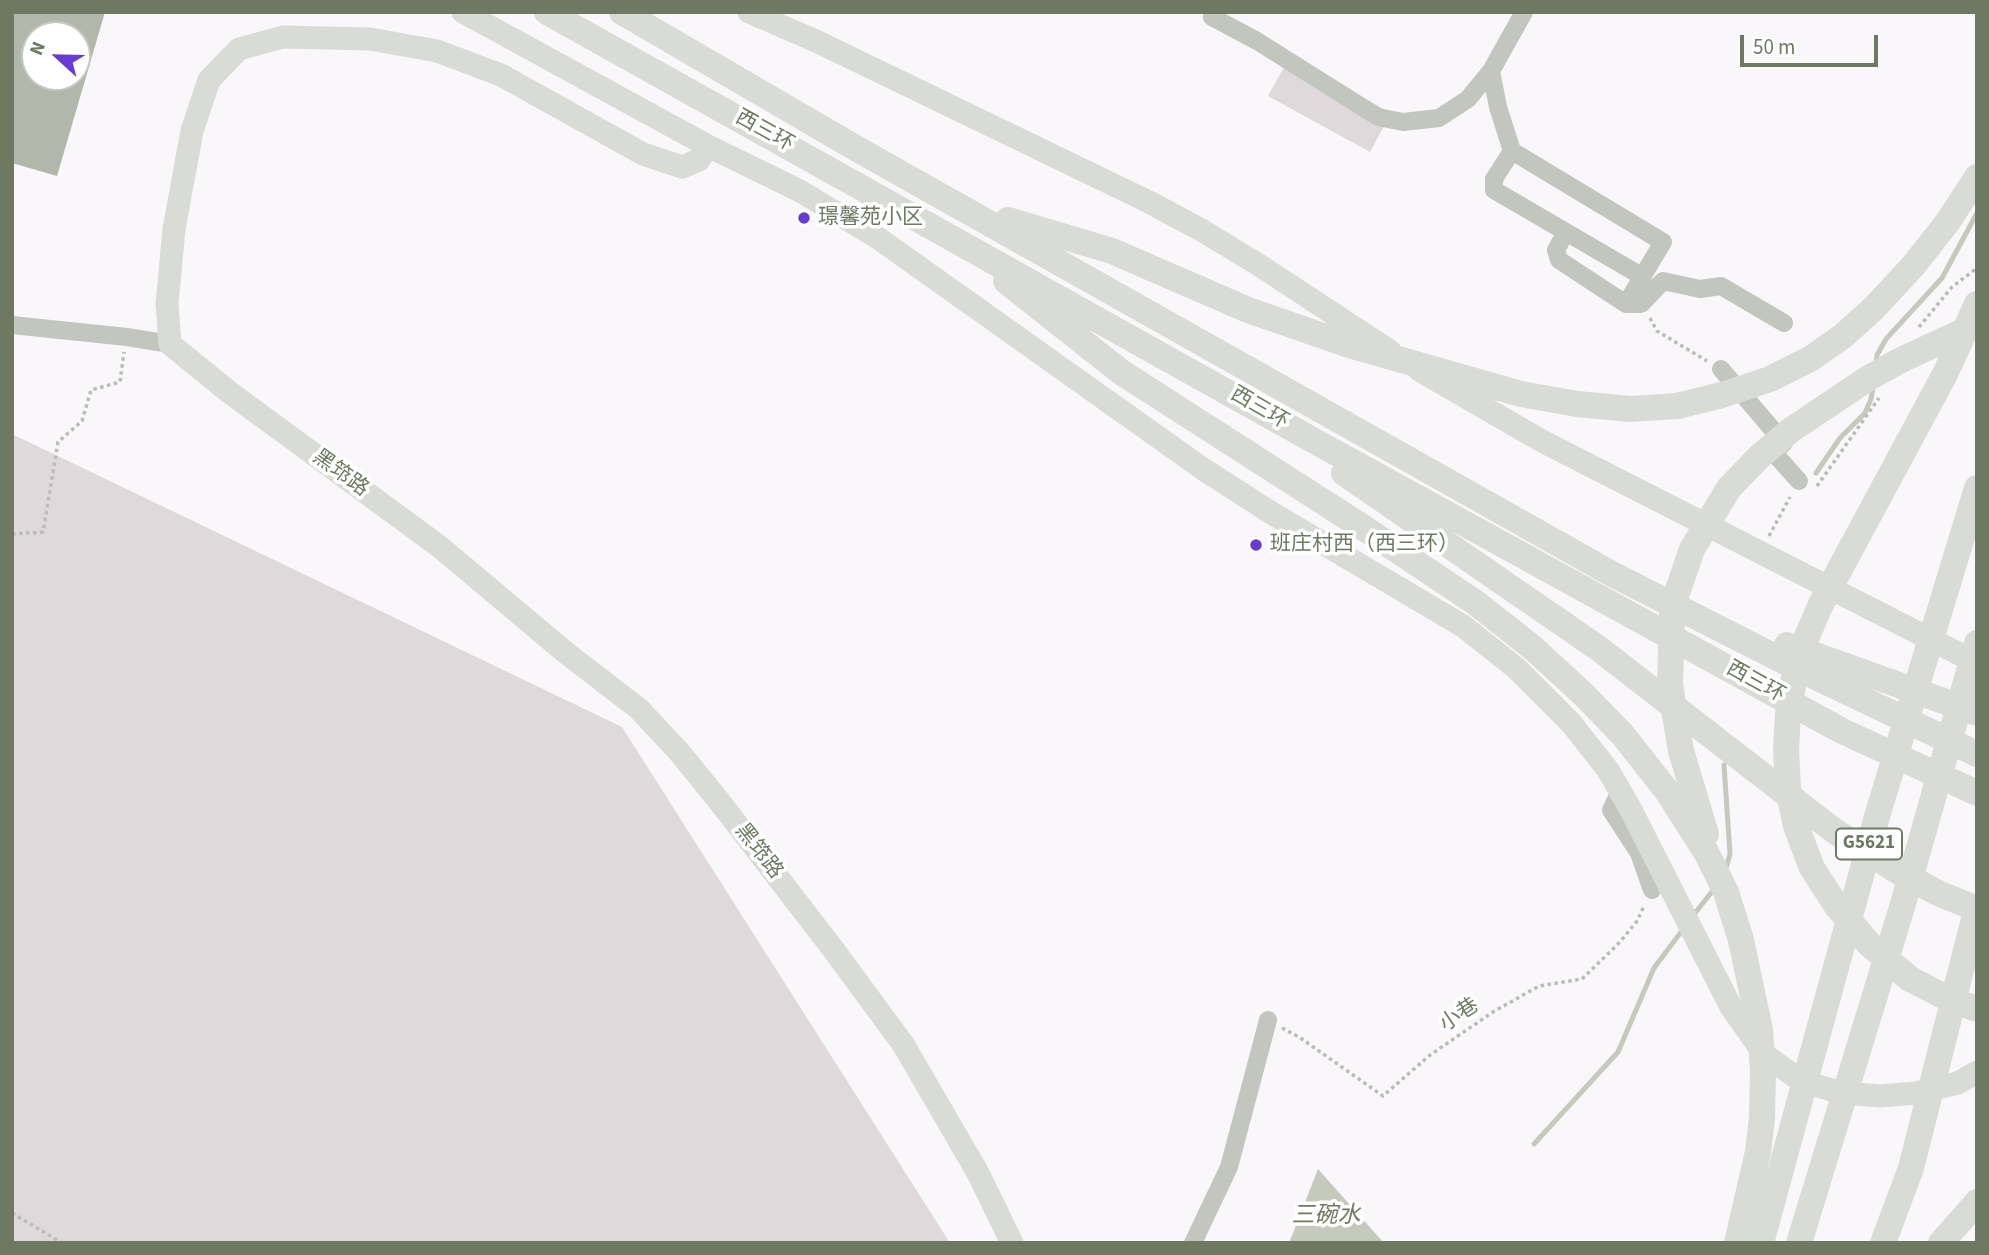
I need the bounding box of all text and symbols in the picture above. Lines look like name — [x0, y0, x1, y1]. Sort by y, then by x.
north arrow — [21, 21, 91, 91]
scale bar — [1744, 21, 1882, 65]
text: 50 m — [1753, 32, 1795, 62]
text: N — [23, 38, 53, 60]
street label: 西三环 — [730, 106, 798, 158]
place label: 璟馨苑小区 — [818, 205, 923, 231]
marker: 璟馨苑小区 — [796, 210, 812, 226]
street label: 西三环 — [1225, 382, 1293, 436]
street label: 黑筇路 — [307, 445, 373, 503]
place label: 班庄村西（西三环） — [1270, 532, 1459, 558]
marker: 班庄村西（西三环） — [1248, 537, 1264, 553]
street label: 西三环 — [1721, 657, 1789, 709]
street label: 黑筇路 — [729, 819, 787, 885]
road number: G5621 — [1836, 828, 1902, 860]
street label: 小巷 — [1436, 994, 1484, 1038]
water label: 三碗水 — [1292, 1203, 1360, 1231]

